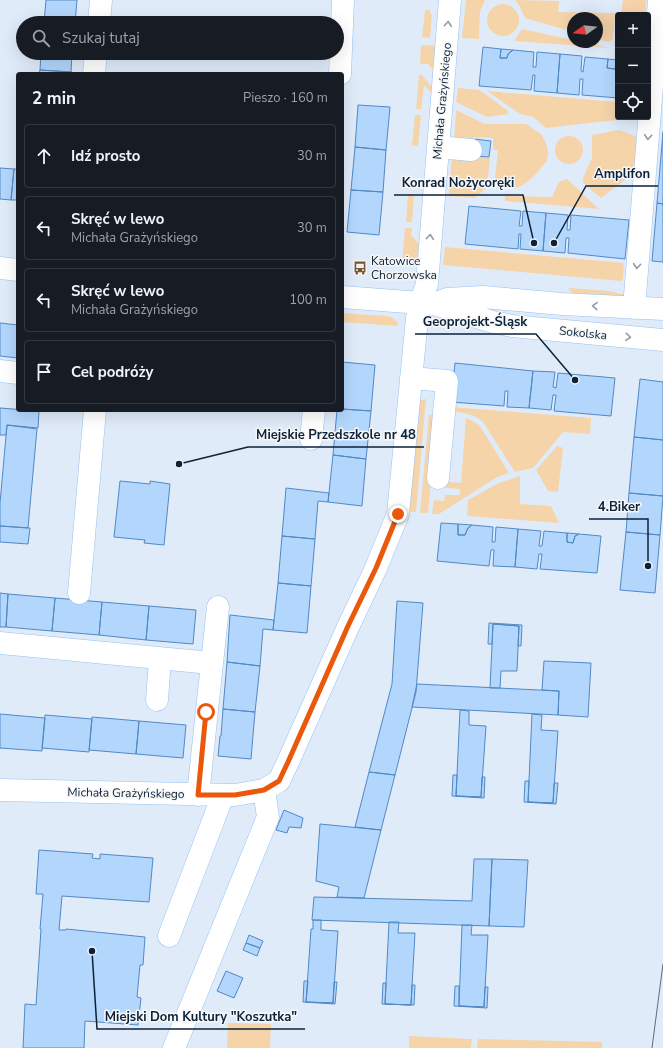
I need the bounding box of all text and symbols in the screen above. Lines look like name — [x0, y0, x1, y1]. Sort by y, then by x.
north arrow — [567, 12, 603, 48]
map controls — [615, 12, 651, 120]
button: + — [615, 12, 651, 48]
search box — [16, 16, 344, 60]
one-way arrow — [443, 21, 452, 27]
icon: search — [30, 27, 52, 49]
text: Szukaj tutaj — [62, 28, 140, 48]
street label: Michała Grażyńskiego — [429, 42, 455, 160]
button: − — [615, 48, 651, 84]
button: locate — [615, 84, 651, 120]
text: 2 min — [32, 87, 76, 110]
text: Pieszo · 160 m — [243, 89, 328, 107]
one-way arrow — [644, 134, 653, 140]
icon: ahead — [33, 145, 55, 167]
text: Idź prosto — [71, 146, 140, 166]
text: 30 m — [297, 147, 327, 165]
callout: Amplifon — [586, 161, 658, 186]
text: Amplifon — [594, 165, 650, 183]
callout: Konrad Nożycoręki — [394, 170, 523, 195]
text: Konrad Nożycoręki — [402, 174, 514, 192]
text: Skręć w lewo — [71, 209, 164, 229]
icon: left — [33, 217, 55, 239]
text: 30 m — [297, 219, 327, 237]
text: Michała Grażyńskiego — [71, 229, 198, 247]
one-way arrow — [426, 234, 435, 240]
place label: Katowice Chorzowska — [371, 253, 437, 283]
bus stop icon: Katowice Chorzowska — [352, 260, 368, 276]
one-way arrow — [633, 263, 642, 269]
text: Skręć w lewo — [71, 281, 164, 301]
icon: left — [33, 289, 55, 311]
text: 100 m — [289, 291, 327, 309]
text: Michała Grażyńskiego — [71, 301, 198, 319]
one-way arrow — [592, 302, 598, 310]
callout: Geoprojekt-Śląsk — [415, 309, 536, 334]
text: Geoprojekt-Śląsk — [423, 312, 528, 331]
street label: Sokolska — [558, 323, 608, 343]
one-way arrow — [625, 332, 631, 341]
icon: arrive — [33, 361, 55, 383]
text: Cel podróży — [71, 362, 153, 382]
callout: Miejskie Przedszkole nr 48 — [248, 422, 424, 447]
text: Miejskie Przedszkole nr 48 — [256, 426, 416, 444]
callout: 4.Biker — [589, 494, 648, 519]
text: 4.Biker — [598, 498, 641, 516]
route end — [389, 505, 407, 523]
route start — [197, 703, 215, 721]
street label: Michała Grażyńskiego — [67, 784, 185, 802]
callout: Miejski Dom Kultury "Koszutka" — [97, 1004, 305, 1029]
text: Miejski Dom Kultury "Koszutka" — [105, 1008, 297, 1026]

